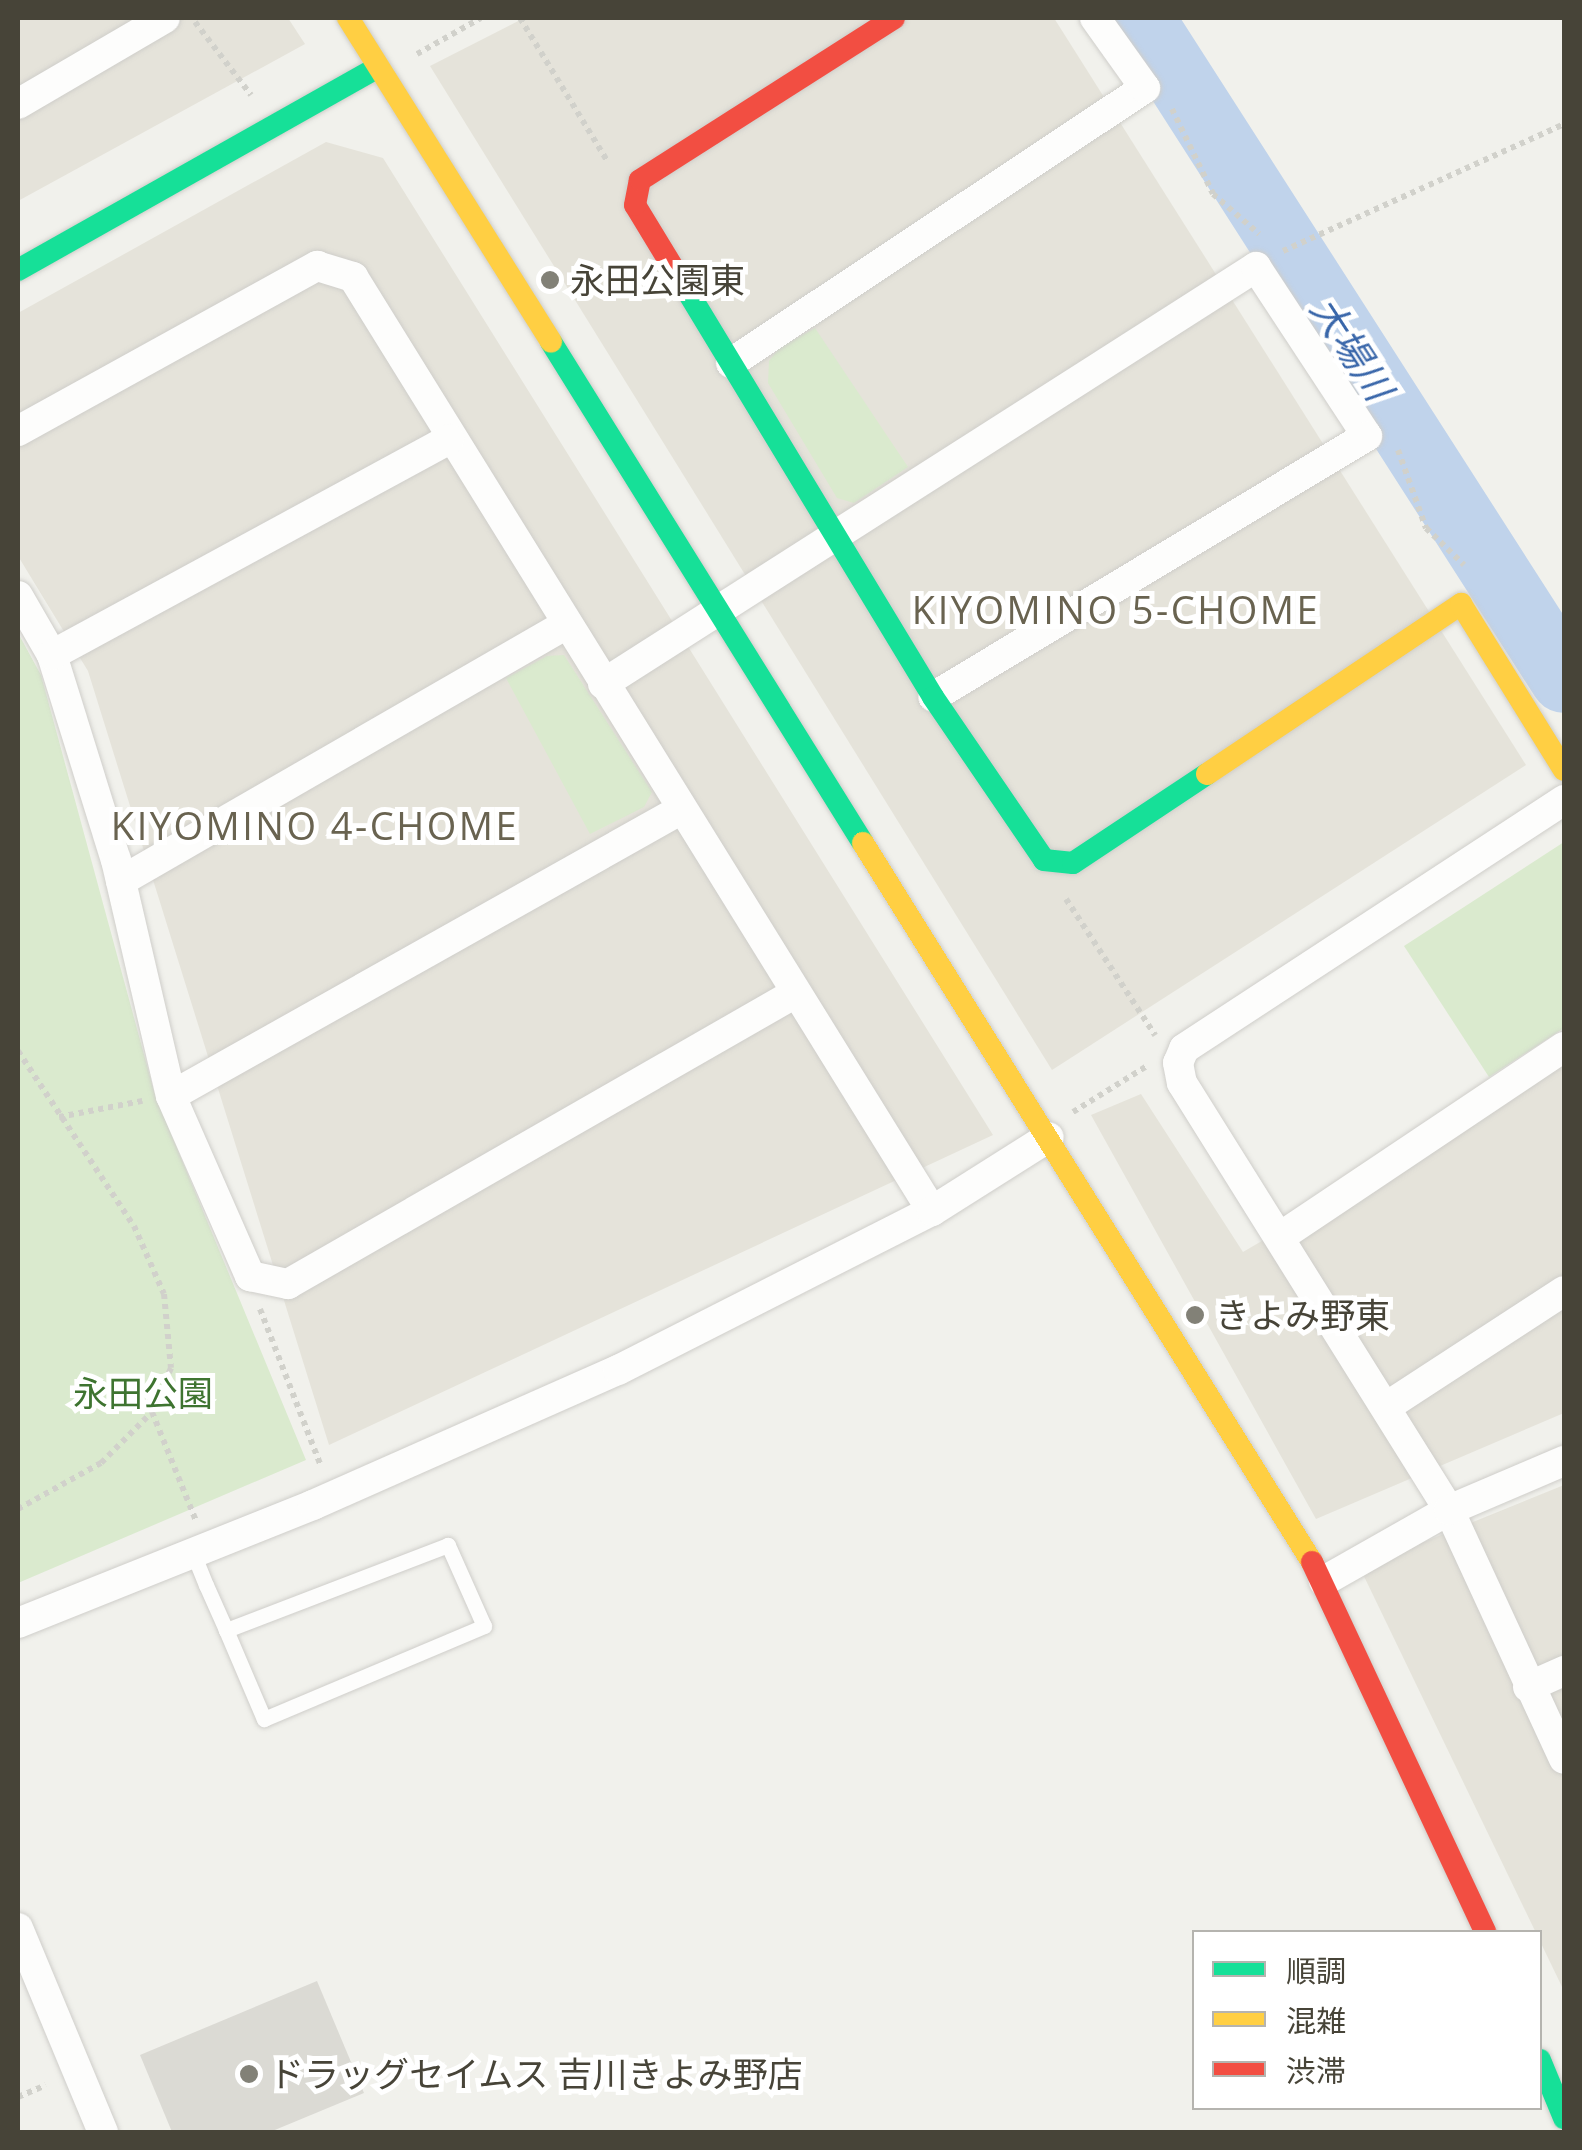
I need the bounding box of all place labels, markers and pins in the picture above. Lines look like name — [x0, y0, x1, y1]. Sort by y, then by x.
place label: 永田公園東 — [570, 259, 745, 301]
marker: 永田公園東 — [539, 269, 561, 291]
place label: きよみ野東 — [1215, 1294, 1390, 1336]
marker: きよみ野東 — [1184, 1304, 1206, 1326]
place label: ドラッグセイムス 吉川きよみ野店 — [269, 2053, 803, 2095]
marker: ドラッグセイムス 吉川きよみ野店 — [238, 2063, 260, 2085]

